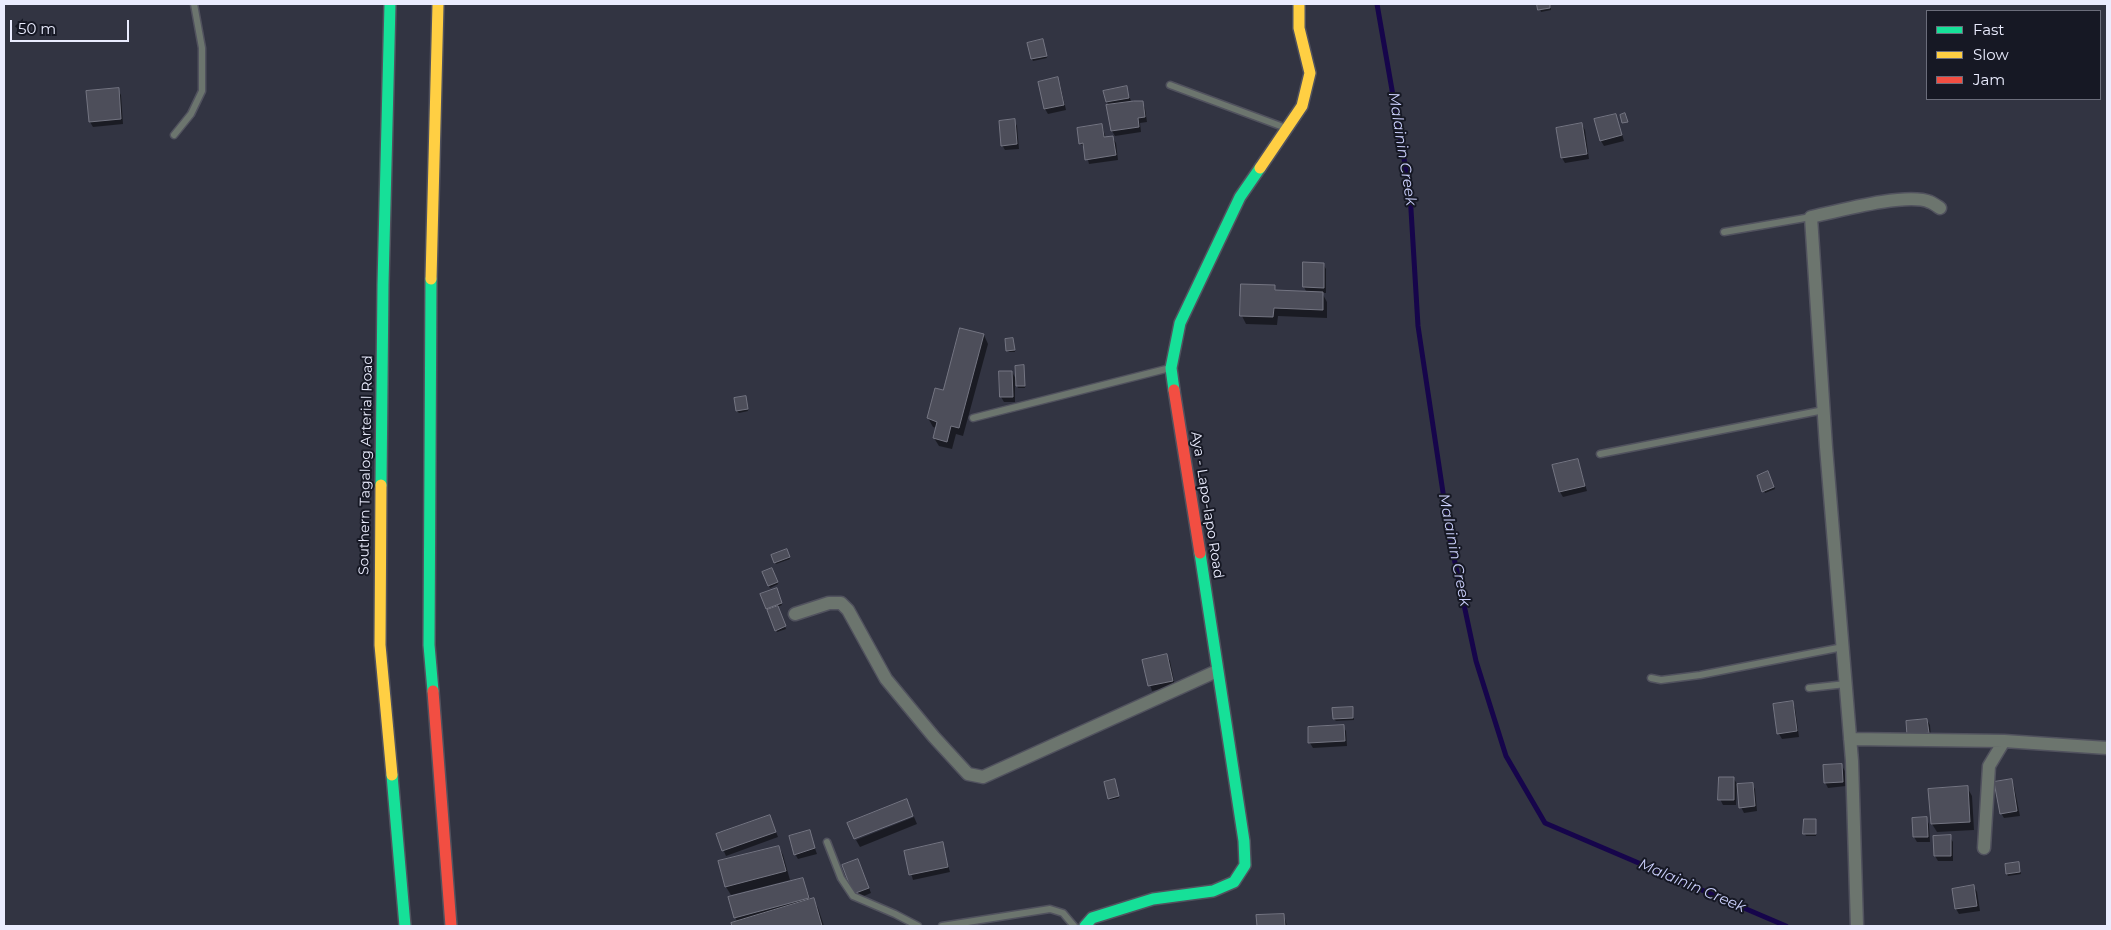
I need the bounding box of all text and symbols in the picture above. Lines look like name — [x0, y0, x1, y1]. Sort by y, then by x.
scale bar — [12, 10, 131, 42]
legend — [1926, 10, 2101, 100]
text: 50 m — [18, 19, 56, 38]
text: Fast — [1973, 20, 2004, 39]
text: Slow — [1973, 45, 2009, 64]
text: Jam — [1973, 70, 2005, 89]
water label: Malainin Creek — [1384, 91, 1420, 207]
street label: Southern Tagalog Arterial Road — [356, 355, 376, 575]
street label: Aya - Lapo-lapo Road — [1187, 430, 1227, 580]
water label: Malainin Creek — [1434, 492, 1474, 608]
water label: Malainin Creek — [1636, 855, 1748, 917]

